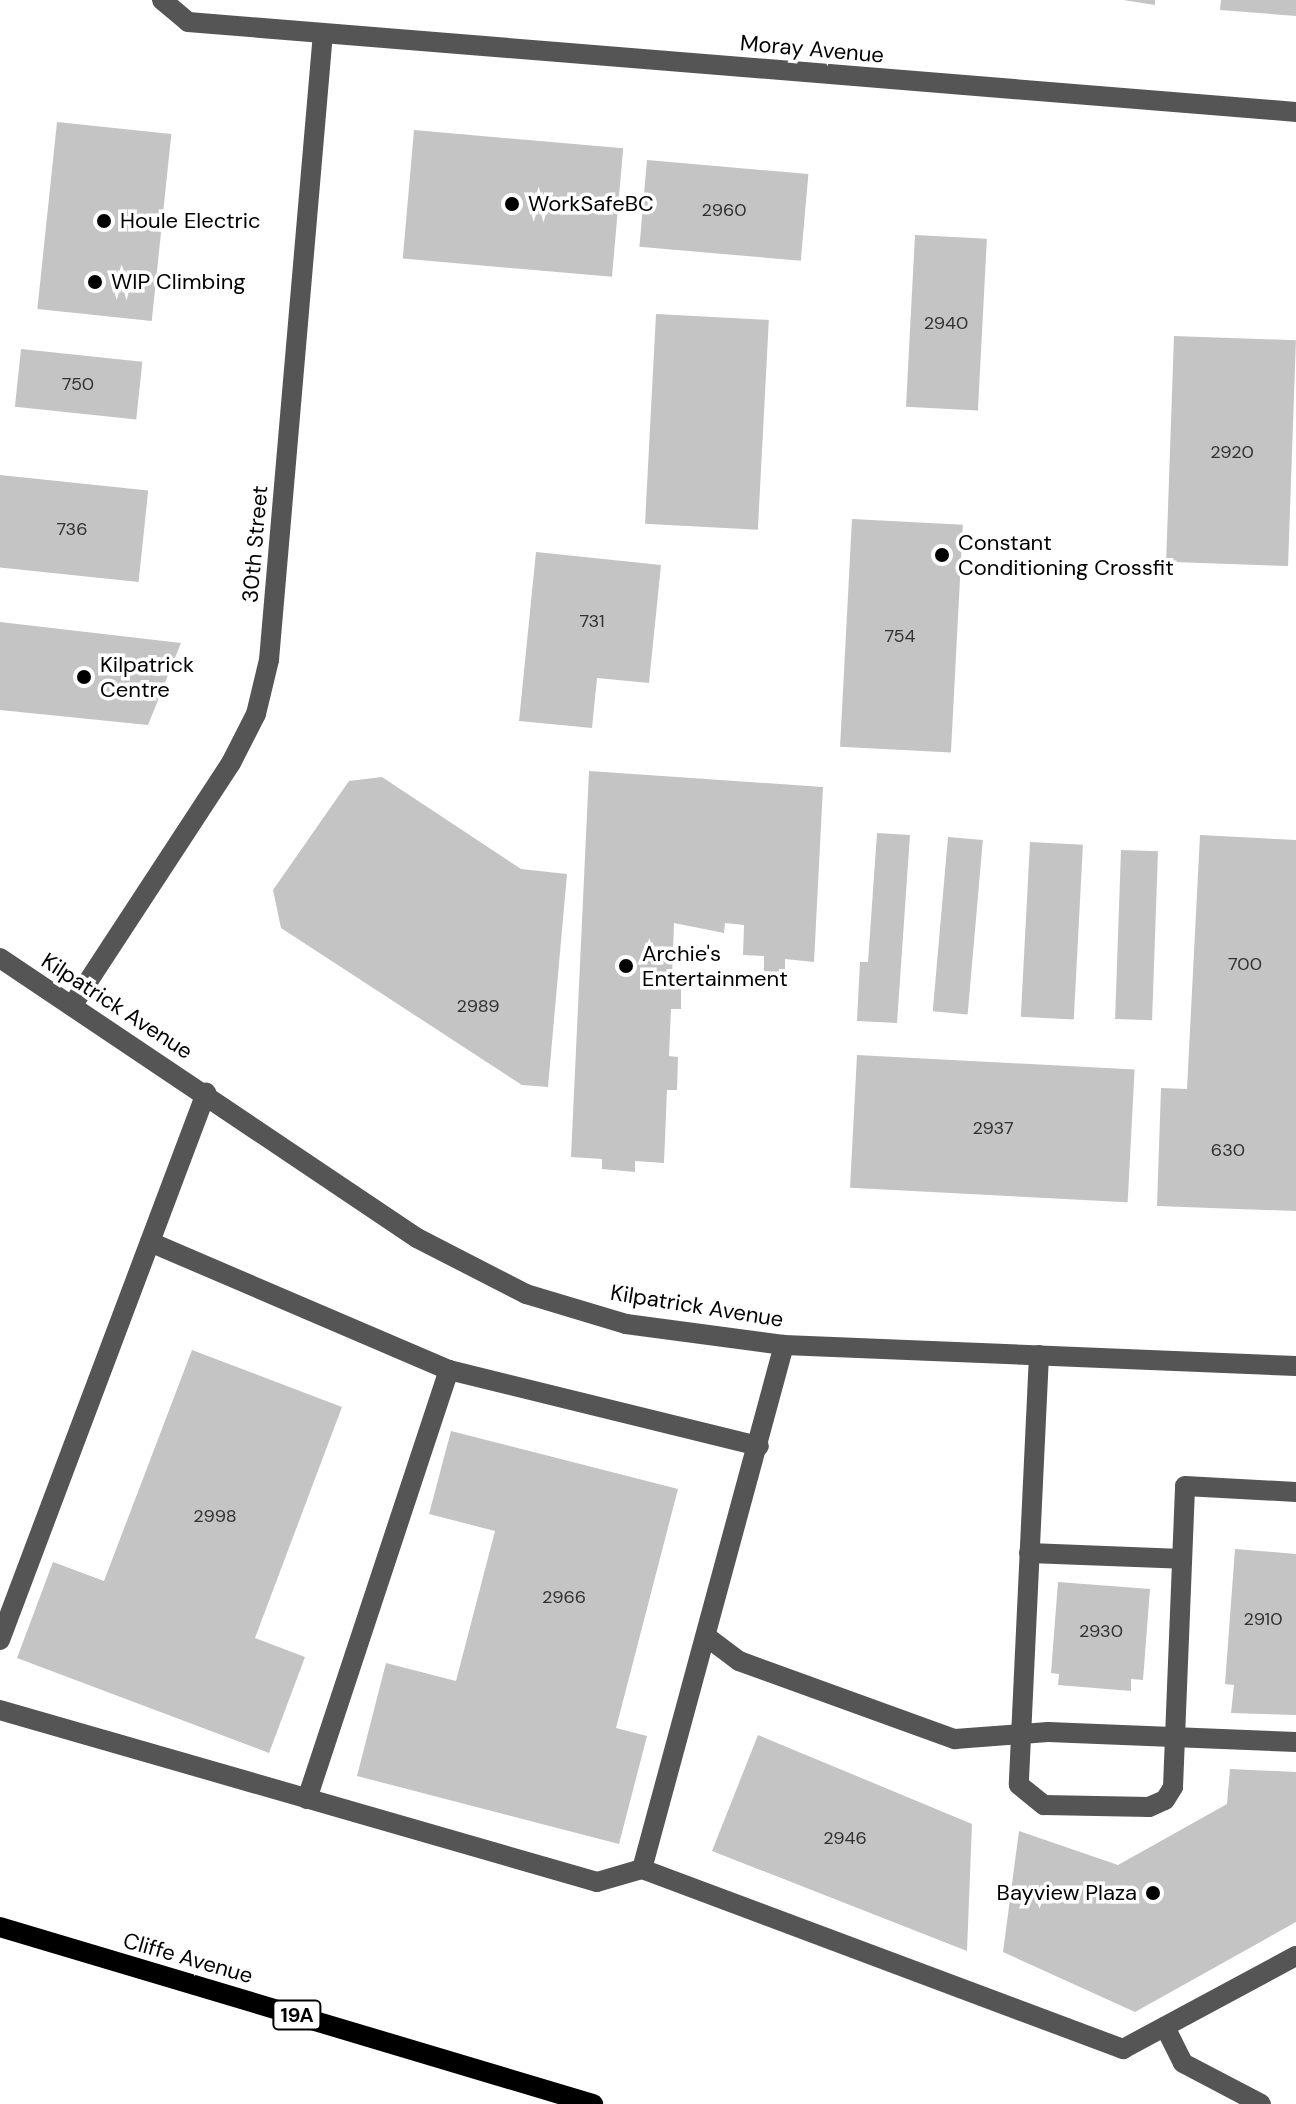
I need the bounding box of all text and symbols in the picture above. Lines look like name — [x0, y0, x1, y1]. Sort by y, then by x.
street label: Moray Avenue — [739, 30, 885, 68]
place label: WorkSafeBC — [528, 191, 654, 217]
marker: WorkSafeBC — [503, 195, 521, 213]
house number: 2960 — [701, 199, 747, 221]
place label: Houle Electric — [120, 208, 261, 234]
marker: Houle Electric — [95, 212, 113, 230]
place label: WIP Climbing — [111, 269, 246, 295]
marker: WIP Climbing — [86, 273, 104, 291]
house number: 2940 — [924, 312, 968, 334]
house number: 750 — [62, 373, 94, 395]
house number: 2920 — [1210, 441, 1254, 463]
street label: 30th Street — [237, 484, 273, 604]
house number: 736 — [56, 518, 88, 540]
place label: Constant Conditioning Crossfit — [958, 529, 1174, 580]
marker: Constant Conditioning Crossfit — [933, 546, 951, 564]
house number: 731 — [579, 610, 605, 632]
house number: 754 — [885, 625, 915, 647]
place label: Kilpatrick Centre — [100, 651, 194, 702]
marker: Kilpatrick Centre — [75, 668, 93, 686]
place label: Archie's Entertainment — [642, 940, 788, 992]
street label: Kilpatrick Avenue — [37, 947, 197, 1065]
house number: 700 — [1228, 953, 1262, 975]
marker: Archie's Entertainment — [617, 957, 635, 975]
house number: 2989 — [457, 995, 499, 1017]
house number: 2937 — [972, 1117, 1014, 1139]
house number: 630 — [1211, 1139, 1245, 1161]
street label: Kilpatrick Avenue — [609, 1279, 785, 1333]
house number: 2998 — [193, 1505, 237, 1527]
house number: 2966 — [542, 1586, 586, 1608]
house number: 2910 — [1243, 1608, 1283, 1630]
house number: 2930 — [1079, 1620, 1123, 1642]
house number: 2946 — [823, 1827, 867, 1849]
place label: Bayview Plaza — [997, 1880, 1137, 1906]
marker: Bayview Plaza — [1144, 1884, 1162, 1902]
street label: Cliffe Avenue — [120, 1927, 256, 1989]
road number: 19A — [271, 1999, 323, 2031]

